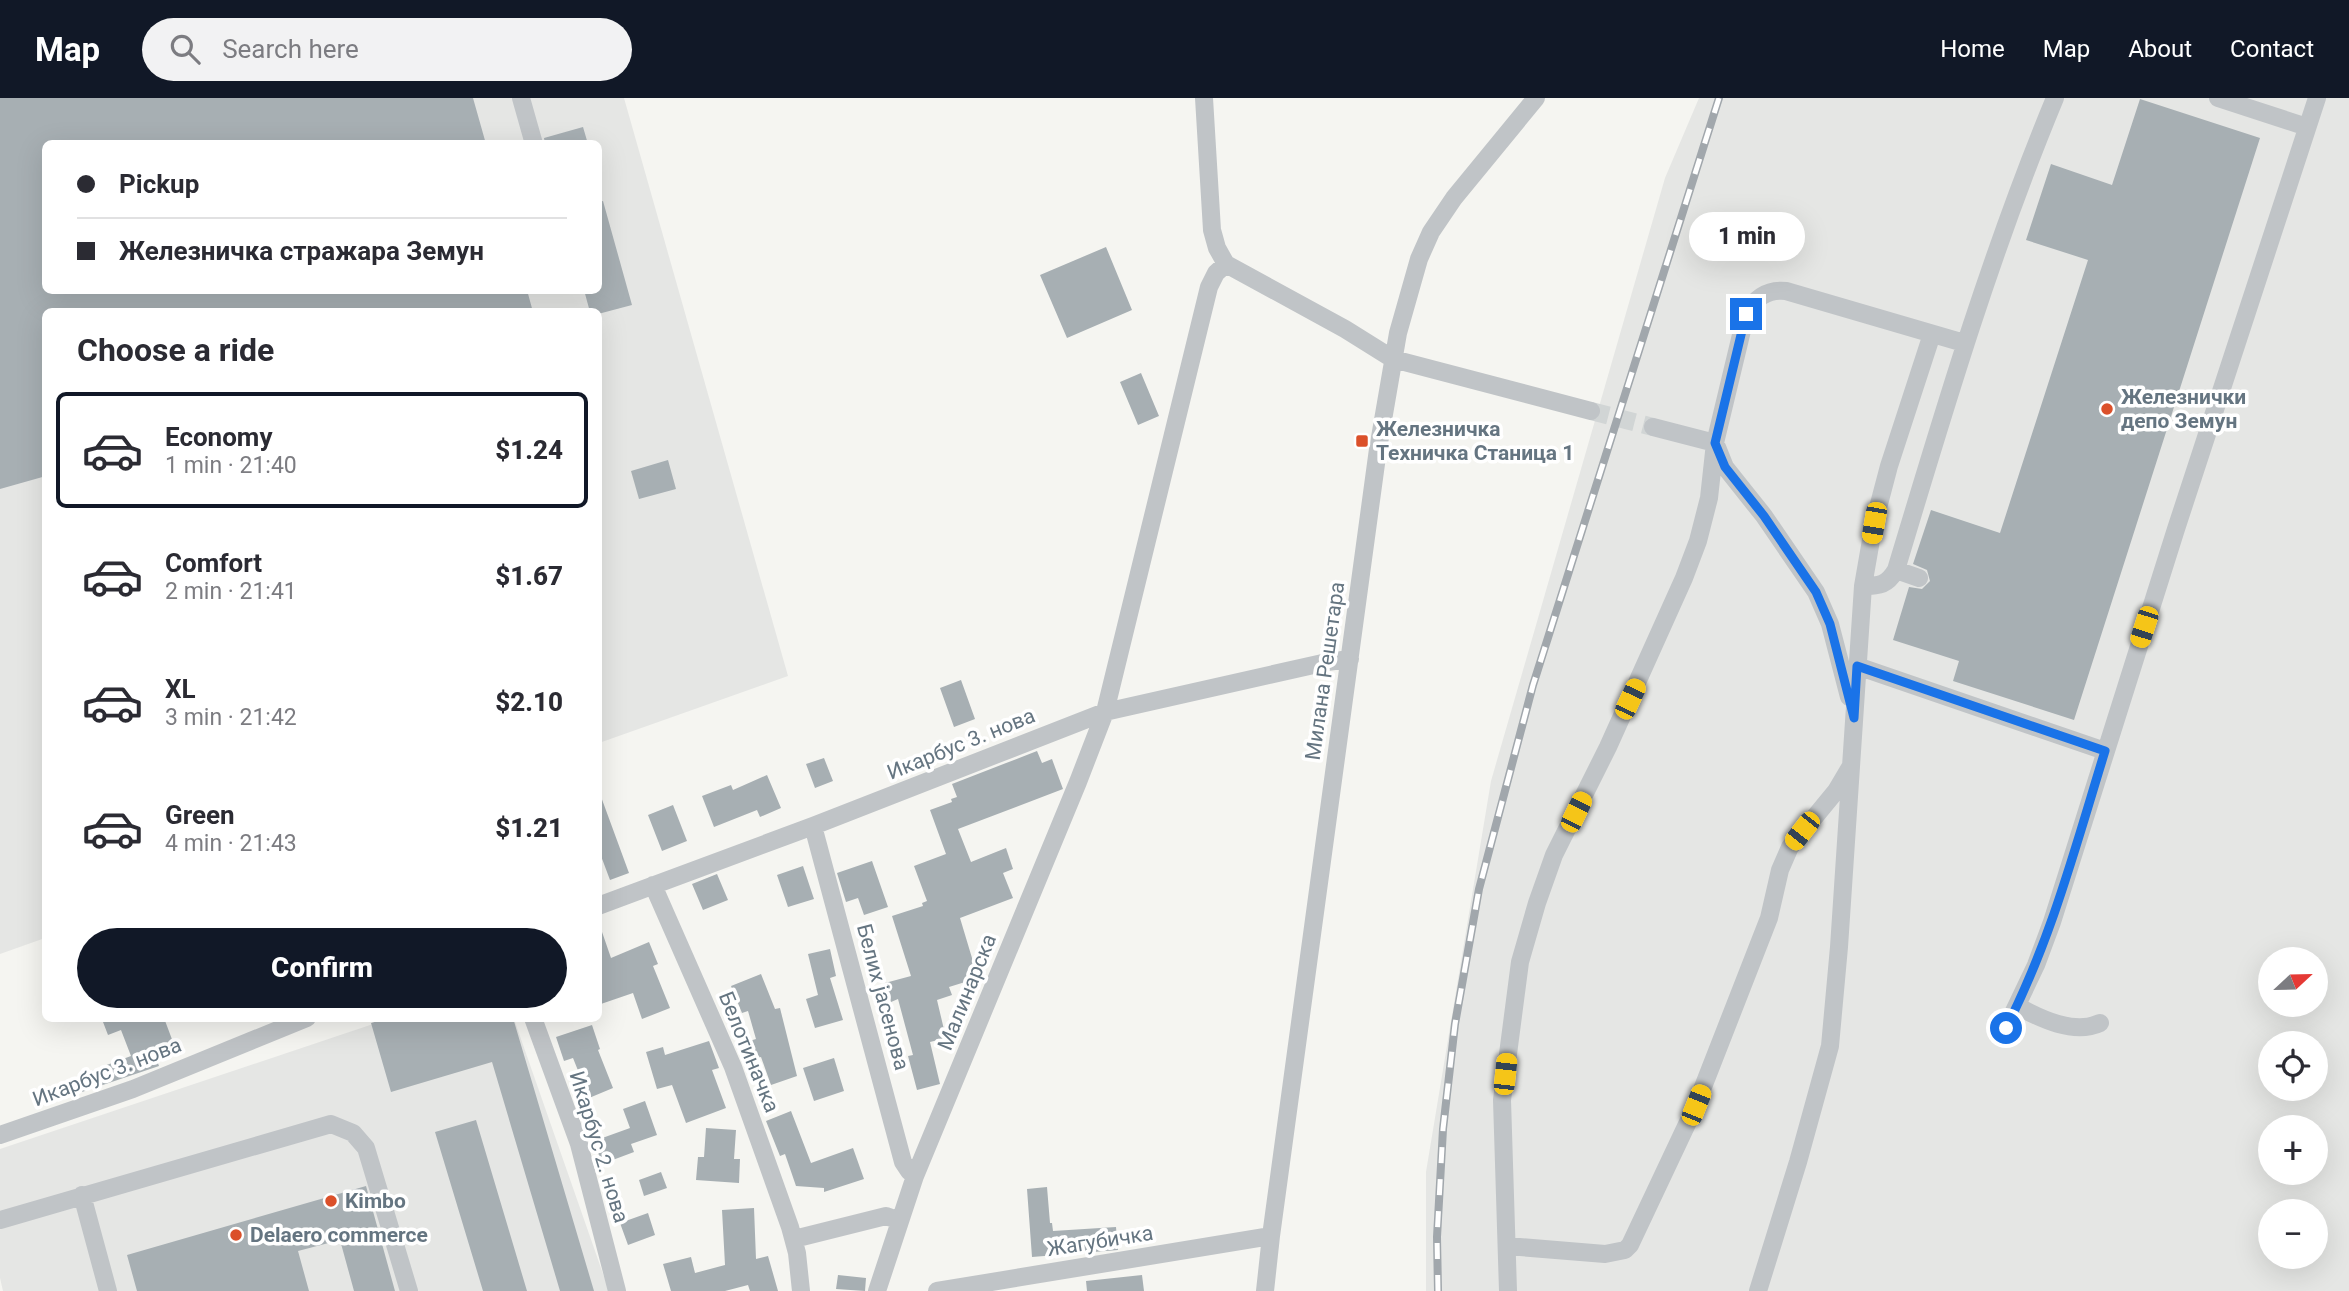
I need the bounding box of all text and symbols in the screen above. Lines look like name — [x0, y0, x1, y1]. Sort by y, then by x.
search box — [142, 18, 632, 81]
text: Map — [35, 30, 100, 69]
icon: search — [166, 30, 204, 68]
text: Search here — [222, 34, 359, 64]
text: Home — [1940, 35, 2005, 63]
text: Map — [2043, 35, 2090, 63]
text: About — [2128, 35, 2192, 63]
text: Contact — [2230, 35, 2314, 63]
text: Pickup — [119, 169, 199, 199]
callout: 1 min — [1688, 212, 1804, 262]
text: 1 min — [1718, 223, 1776, 250]
text: Железничка стражара Земун — [119, 236, 484, 266]
route end — [1730, 298, 1762, 330]
text: Choose a ride — [77, 331, 274, 369]
place label: Железнички депо Земун — [2121, 385, 2246, 433]
marker: Железнички депо Земун — [2099, 401, 2115, 417]
place label: Железничка Техничка Станица 1 — [1376, 417, 1574, 465]
icon: car — [81, 419, 144, 482]
text: Economy — [165, 422, 272, 452]
marker: Железничка Техничка Станица 1 — [1354, 433, 1370, 449]
text: $1.24 — [495, 435, 563, 465]
text: 1 min · 21:40 — [165, 452, 297, 479]
car — [1861, 500, 1888, 546]
icon: car — [81, 545, 144, 608]
text: Comfort — [165, 548, 262, 578]
text: $1.67 — [495, 561, 563, 591]
text: 2 min · 21:41 — [165, 578, 297, 605]
street label: Милана Решетара — [1301, 580, 1349, 762]
car — [2128, 604, 2161, 650]
icon: car — [81, 671, 144, 734]
text: XL — [165, 674, 196, 704]
car — [1612, 676, 1649, 722]
text: $2.10 — [495, 687, 563, 717]
street label: Икарбус 3. нова — [884, 703, 1038, 785]
text: 3 min · 21:42 — [165, 704, 297, 731]
car — [1558, 789, 1595, 835]
icon: car — [81, 797, 144, 860]
text: Green — [165, 800, 235, 830]
car — [1781, 808, 1824, 854]
text: $1.21 — [495, 813, 563, 843]
text: 4 min · 21:43 — [165, 830, 297, 857]
street label: Белих јасенова — [852, 921, 914, 1073]
button: Confirm — [77, 928, 567, 1008]
street label: Малинарска — [933, 930, 1001, 1054]
north arrow — [2258, 947, 2328, 1017]
map controls — [2258, 947, 2328, 1269]
street label: Белотиначка — [714, 988, 784, 1116]
route start — [1990, 1012, 2022, 1044]
button: locate — [2258, 1031, 2328, 1101]
street label: Икарбус 3. нова — [29, 1033, 185, 1111]
car — [1493, 1052, 1518, 1096]
street label: Икарбус 2. нова — [565, 1068, 633, 1226]
car — [1679, 1082, 1714, 1128]
button: + — [2258, 1115, 2328, 1185]
place label: Kimbo — [345, 1189, 406, 1213]
marker: Kimbo — [323, 1193, 339, 1209]
button: − — [2258, 1199, 2328, 1269]
street label: Жагубичка — [1045, 1221, 1155, 1261]
place label: Delaero commerce — [250, 1223, 428, 1247]
marker: Delaero commerce — [228, 1227, 244, 1243]

